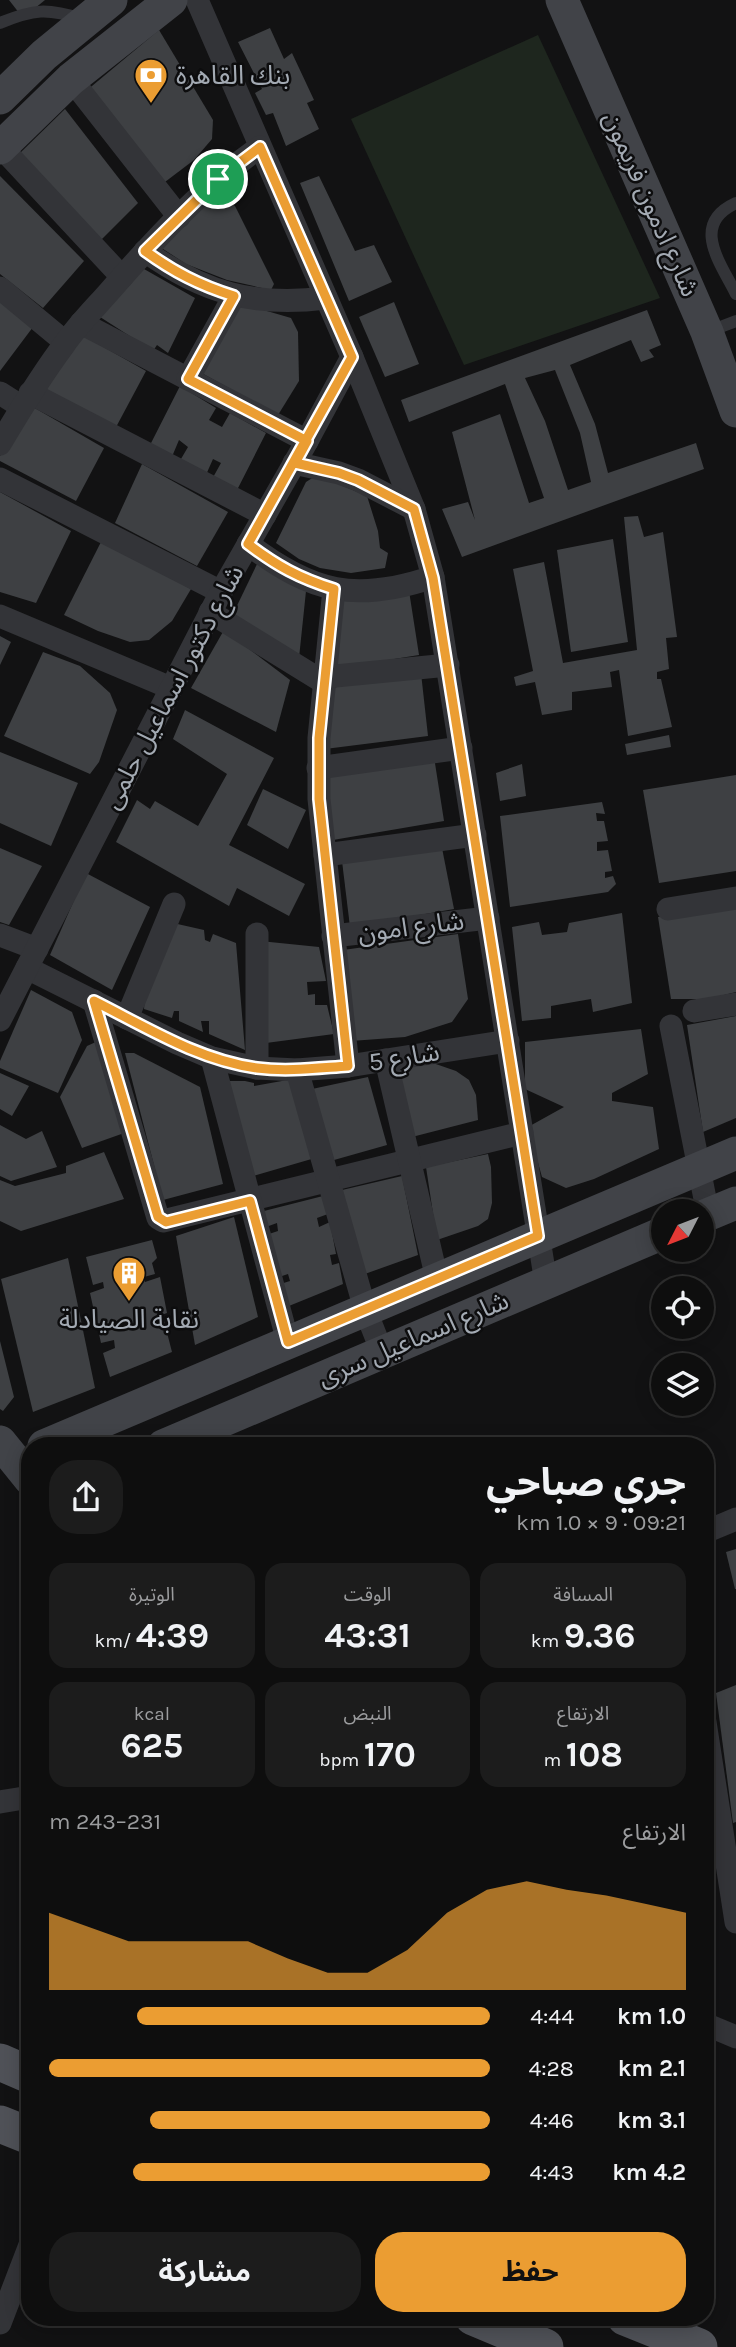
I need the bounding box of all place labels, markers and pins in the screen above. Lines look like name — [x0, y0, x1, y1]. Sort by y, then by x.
bank icon: بنك القاهرة — [132, 56, 170, 105]
place label: بنك القاهرة — [176, 60, 290, 91]
pin — [188, 149, 248, 209]
building icon: نقابة الصيادلة — [110, 1254, 148, 1303]
place label: نقابة الصيادلة — [59, 1304, 199, 1335]

